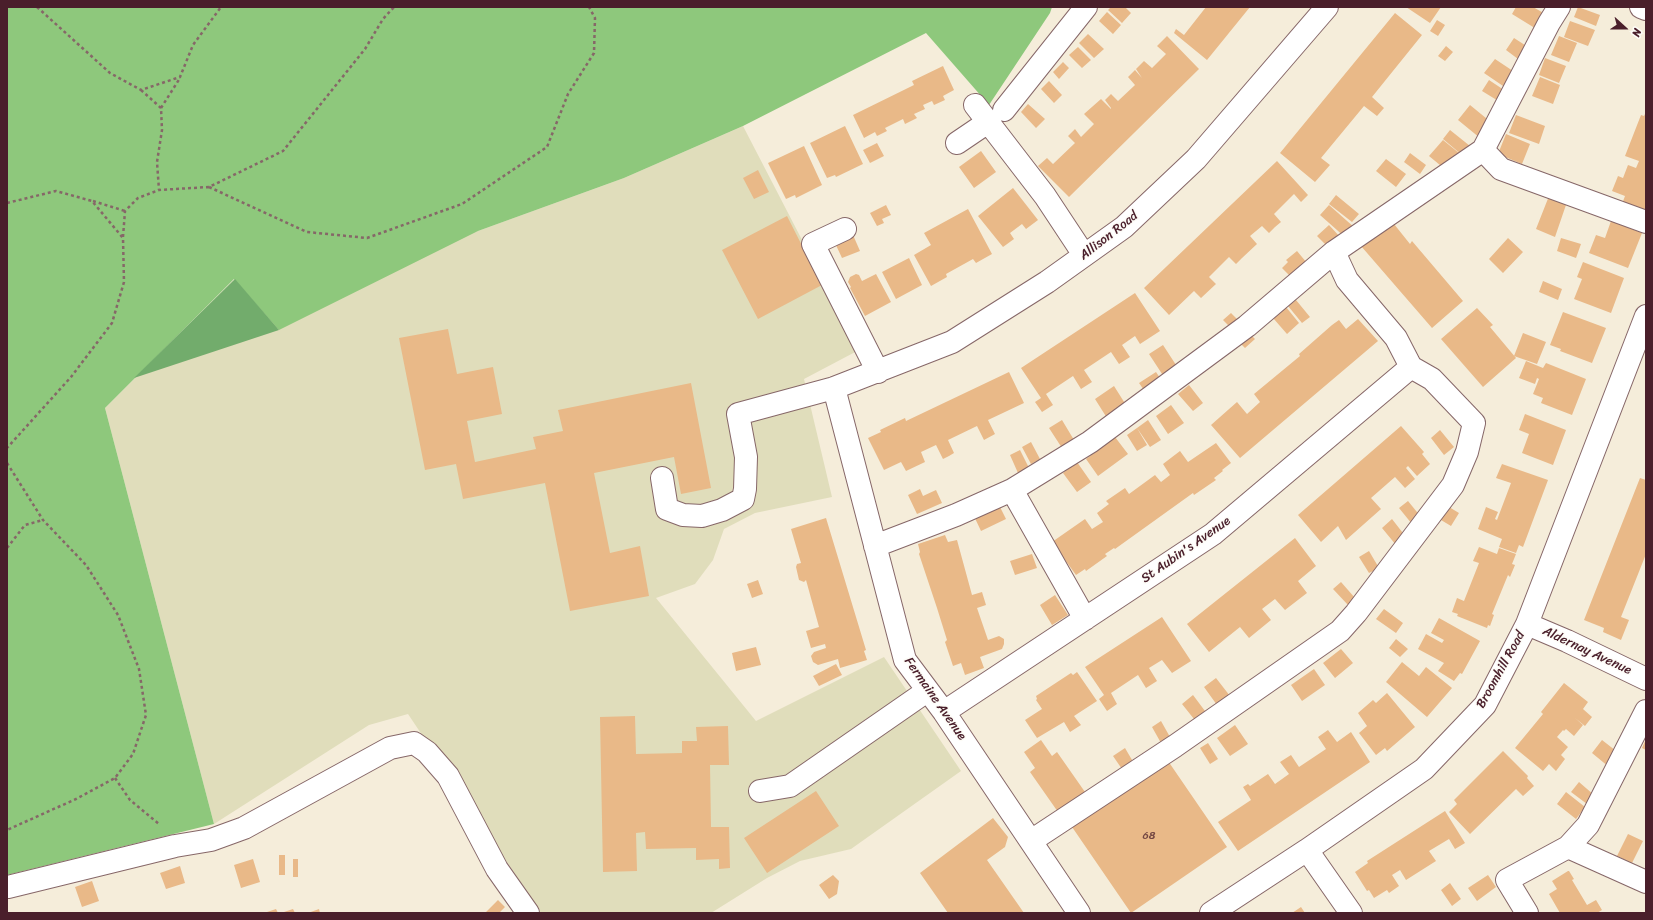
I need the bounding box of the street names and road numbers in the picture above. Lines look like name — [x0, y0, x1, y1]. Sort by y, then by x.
street label: Allison Road — [1077, 208, 1141, 264]
street label: St Aubin's Avenue — [1138, 513, 1234, 587]
street label: Aldernay Avenue — [1540, 624, 1634, 678]
street label: Broomhill Road — [1473, 629, 1529, 711]
street label: Fermaine Avenue — [901, 654, 969, 744]

